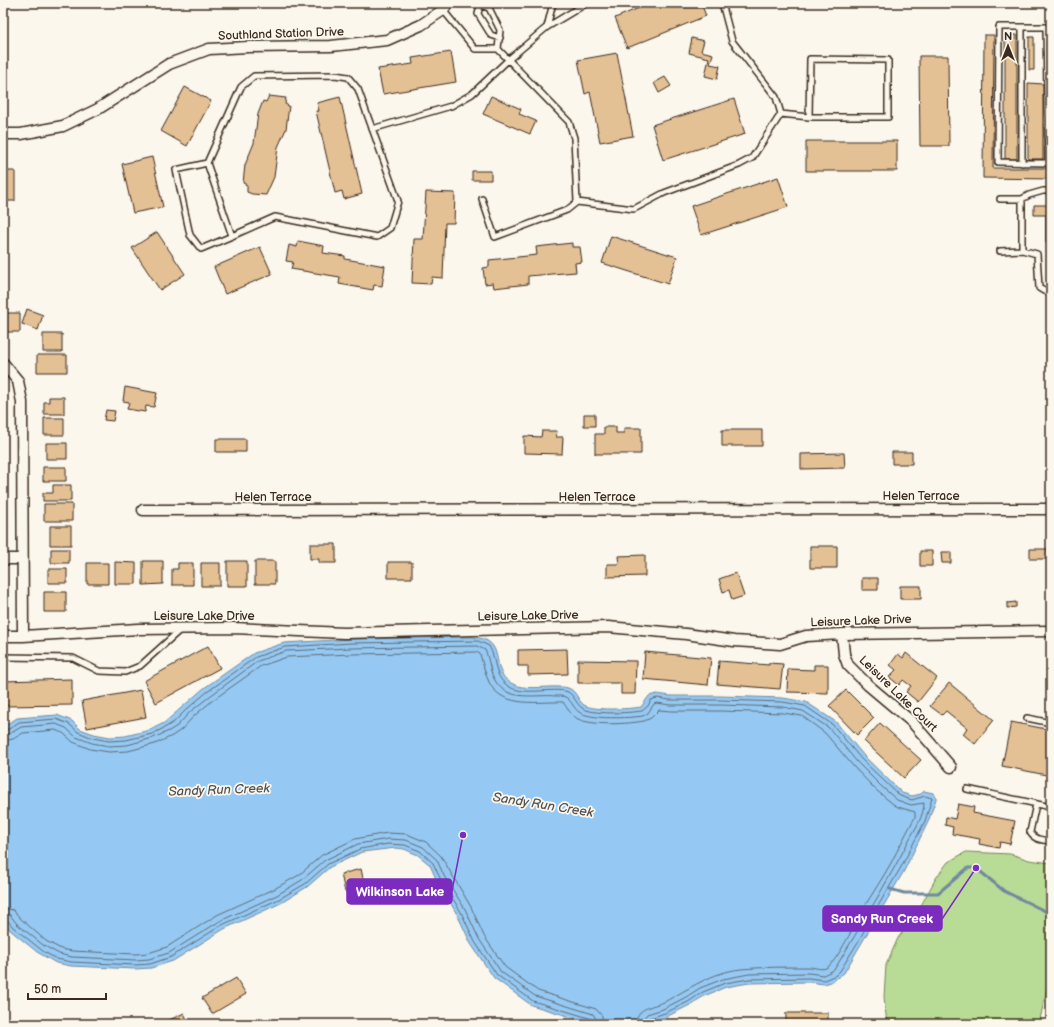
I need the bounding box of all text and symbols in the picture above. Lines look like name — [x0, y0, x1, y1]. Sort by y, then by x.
street label: Southland Station Drive — [218, 24, 344, 44]
north arrow — [988, 26, 1028, 66]
text: N — [1004, 30, 1012, 43]
street label: Helen Terrace — [882, 489, 960, 504]
street label: Helen Terrace — [234, 490, 312, 505]
street label: Helen Terrace — [558, 490, 636, 505]
street label: Leisure Lake Drive — [477, 608, 579, 624]
street label: Leisure Lake Drive — [153, 609, 255, 624]
street label: Leisure Lake Drive — [810, 612, 912, 630]
street label: Leisure Lake Court — [856, 653, 940, 735]
water label: Sandy Run Creek — [168, 780, 271, 800]
water label: Sandy Run Creek — [492, 789, 595, 821]
callout: Wilkinson Lake — [347, 879, 452, 904]
text: Wilkinson Lake — [356, 884, 445, 900]
callout: Sandy Run Creek — [823, 906, 942, 931]
text: Sandy Run Creek — [831, 911, 933, 927]
scale bar — [28, 975, 106, 1001]
text: 50 m — [34, 982, 61, 997]

